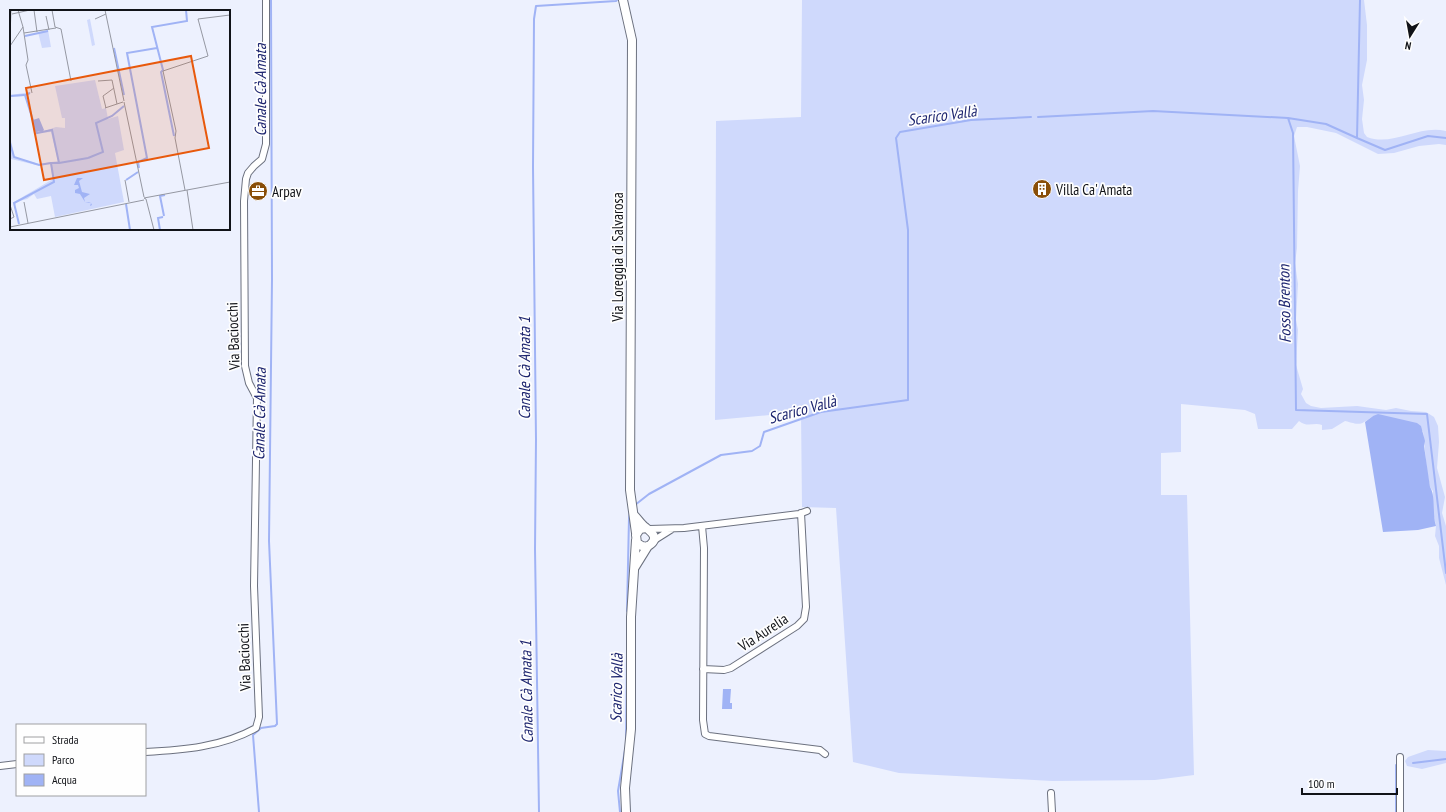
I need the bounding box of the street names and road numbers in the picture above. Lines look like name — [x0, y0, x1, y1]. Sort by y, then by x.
street label: Via Loreggia di Salvarosa — [608, 192, 627, 323]
street label: Via Baciocchi — [222, 302, 244, 371]
street label: Via Aurelia — [734, 609, 792, 656]
street label: Via Baciocchi — [233, 623, 255, 692]

